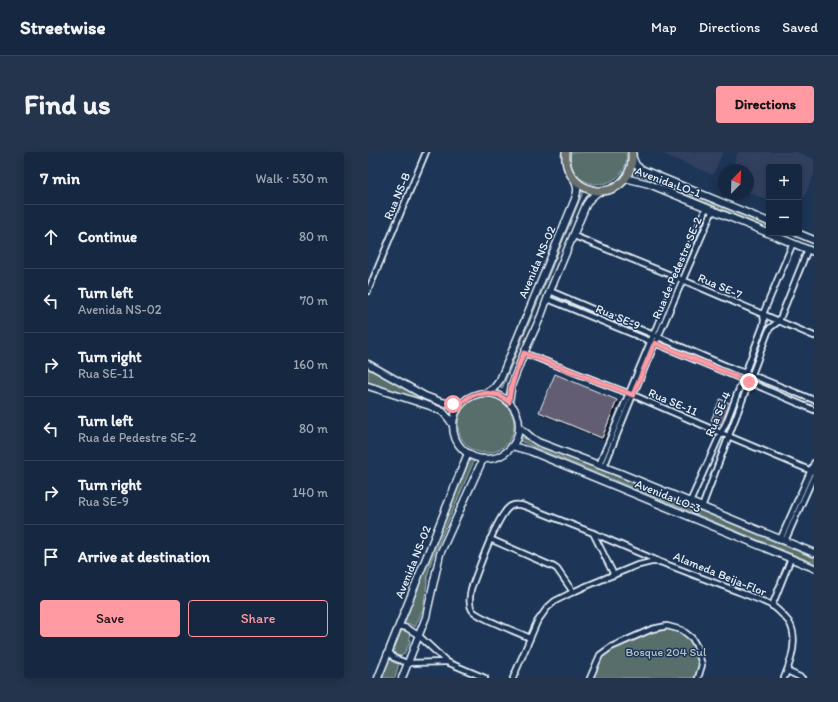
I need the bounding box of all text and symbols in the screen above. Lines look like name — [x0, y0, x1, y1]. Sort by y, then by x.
text: Streetwise — [20, 16, 106, 39]
text: Map — [651, 19, 677, 36]
text: Directions — [699, 19, 760, 36]
text: Saved — [782, 19, 818, 36]
button: Directions — [716, 86, 814, 123]
text: Find us — [24, 87, 111, 121]
street label: Avenida LO-1 — [633, 164, 703, 200]
north arrow — [718, 164, 754, 200]
map controls — [766, 164, 802, 236]
button: + — [766, 164, 802, 200]
text: 7 min — [40, 168, 80, 188]
street label: Rua NS-B — [381, 170, 413, 222]
text: Walk · 530 m — [256, 171, 328, 186]
button: − — [766, 200, 802, 236]
street label: Rua de Pedestre SE-2 — [649, 214, 705, 321]
street label: Avenida NS-02 — [515, 223, 559, 300]
icon: ahead — [40, 226, 62, 248]
text: Continue — [78, 228, 137, 246]
text: 80 m — [299, 229, 328, 244]
street label: Rua SE-7 — [696, 270, 744, 302]
text: Turn left — [78, 284, 133, 302]
icon: left — [40, 290, 62, 312]
text: 70 m — [300, 293, 328, 308]
street label: Rua SE-9 — [594, 301, 642, 333]
text: Avenida NS-02 — [78, 302, 162, 317]
text: Turn right — [78, 348, 142, 366]
icon: right — [40, 354, 62, 376]
text: 160 m — [293, 357, 328, 372]
text: Rua SE-11 — [78, 366, 134, 381]
route end — [740, 373, 758, 391]
street label: Rua SE-11 — [646, 385, 700, 419]
street label: Rua SE-4 — [702, 389, 734, 439]
route start — [444, 395, 462, 413]
text: Turn left — [78, 412, 133, 430]
icon: left — [40, 418, 62, 440]
text: 80 m — [299, 421, 328, 436]
text: Rua de Pedestre SE-2 — [78, 430, 196, 445]
text: Turn right — [78, 476, 142, 494]
street label: Avenida LO-3 — [633, 476, 703, 516]
icon: right — [40, 482, 62, 504]
text: 140 m — [292, 485, 328, 500]
text: Rua SE-9 — [78, 494, 129, 509]
street label: Avenida NS-02 — [392, 523, 434, 600]
icon: arrive — [40, 546, 62, 568]
text: Arrive at destination — [78, 548, 210, 566]
street label: Alameda Beija-Flor — [671, 549, 769, 599]
button: Save — [40, 600, 180, 637]
button: Share — [188, 600, 328, 637]
park label: Bosque 204 Sul — [626, 645, 707, 659]

